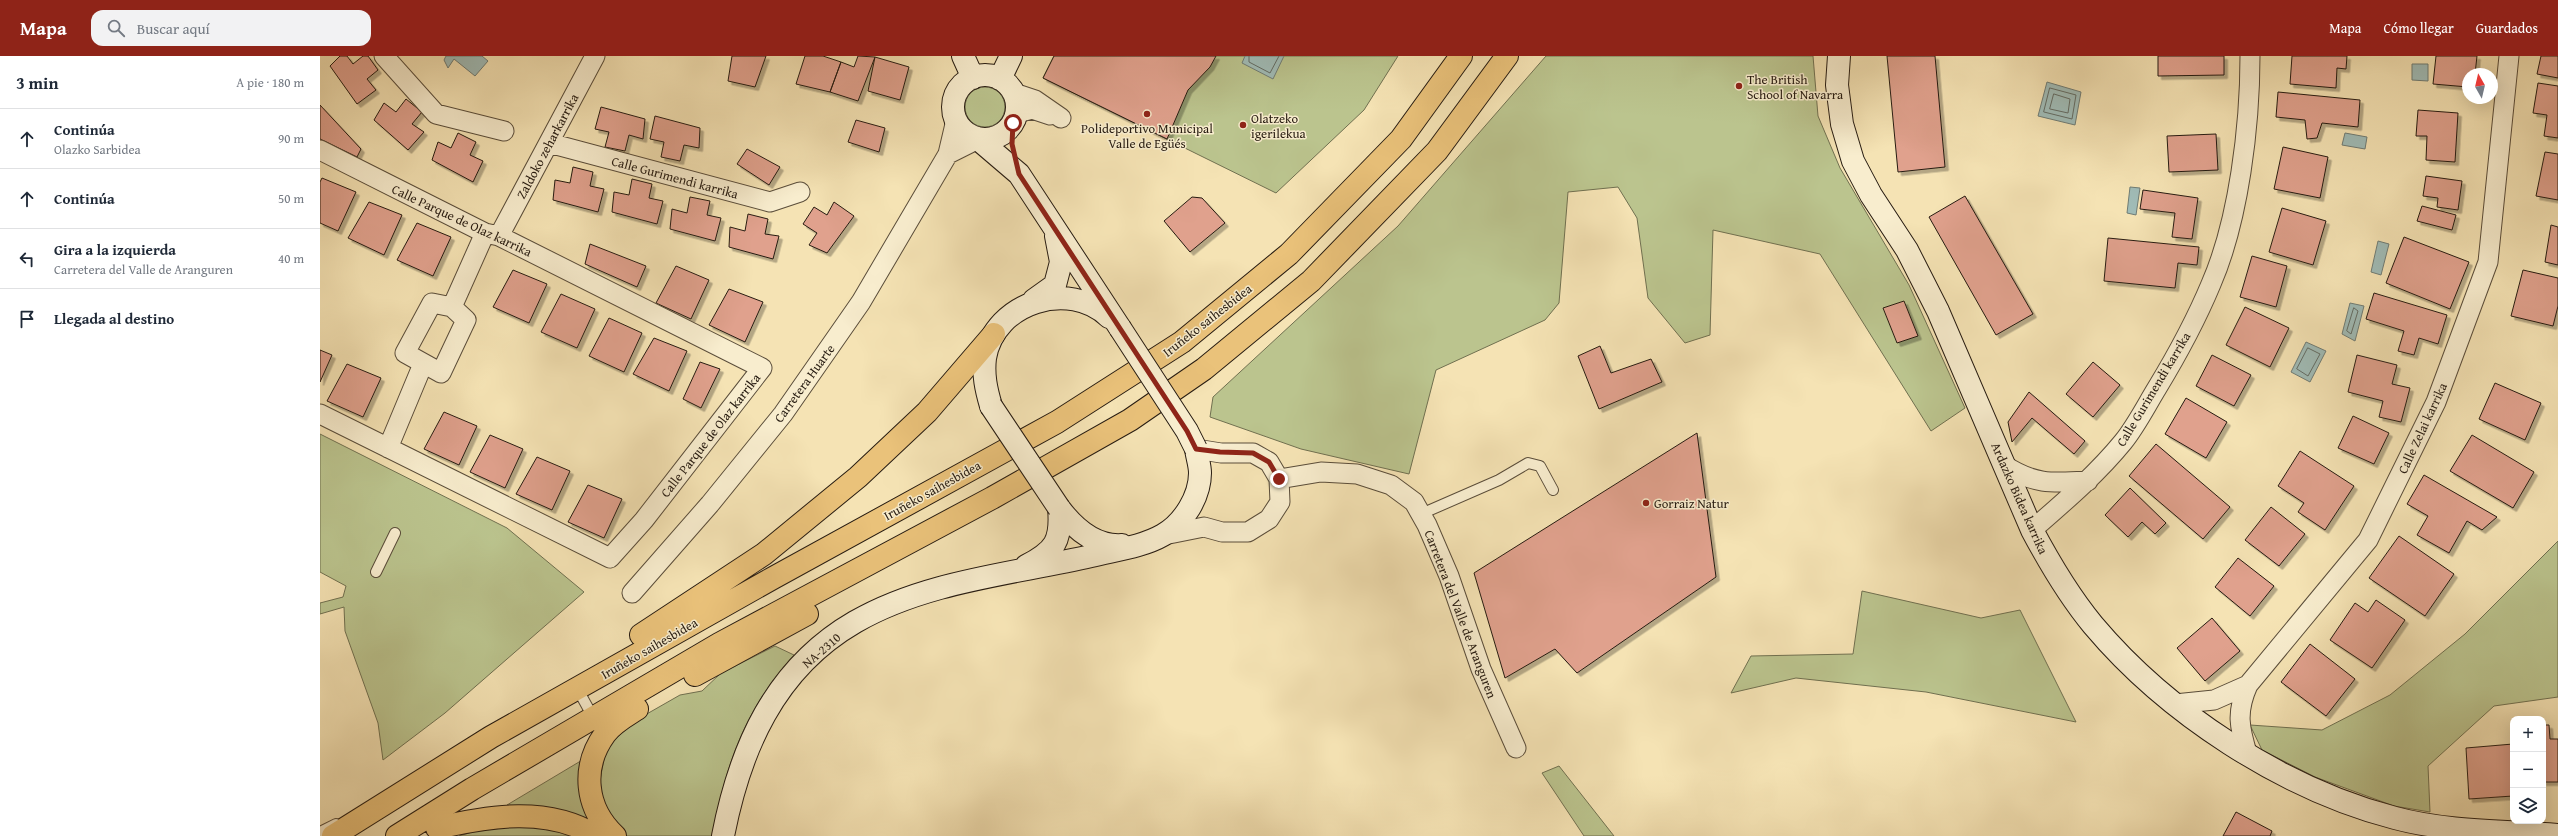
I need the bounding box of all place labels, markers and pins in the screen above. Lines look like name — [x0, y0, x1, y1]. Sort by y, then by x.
place label: The British School of Navarra — [1747, 70, 1844, 104]
marker: The British School of Navarra — [1734, 81, 1744, 91]
marker: Polideportivo Municipal Valle de Egüés — [1142, 109, 1152, 119]
place label: Olatzeko igerilekua — [1251, 109, 1307, 143]
place label: Polideportivo Municipal Valle de Egüés — [1081, 119, 1213, 153]
marker: Olatzeko igerilekua — [1238, 120, 1248, 130]
place label: Gorraiz Natur — [1654, 494, 1729, 513]
marker: Gorraiz Natur — [1641, 498, 1651, 508]

